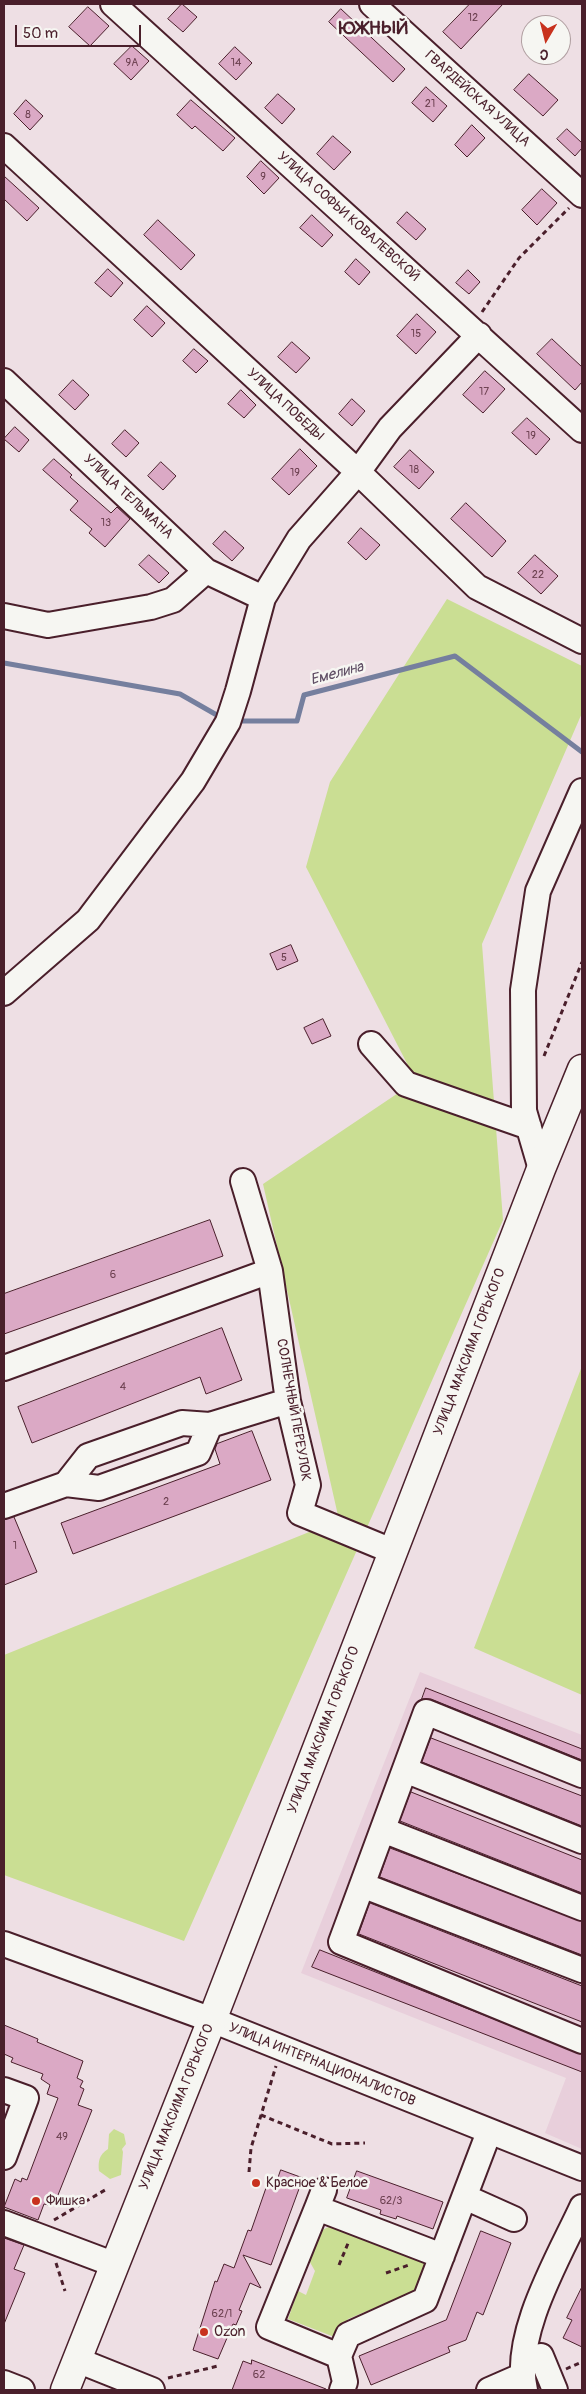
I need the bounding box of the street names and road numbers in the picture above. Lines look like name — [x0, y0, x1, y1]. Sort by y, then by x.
street label: ГВАРДЕЙСКАЯ УЛИЦА — [421, 47, 533, 151]
street label: УЛИЦА СОФЬИ КОВАЛЕВСКОЙ — [273, 149, 423, 285]
street label: УЛИЦА ПОБЕДЫ — [243, 365, 327, 445]
street label: УЛИЦА ТЕЛЬМАНА — [80, 451, 176, 543]
street label: УЛИЦА МАКСИМА ГОРЬКОГО — [430, 1266, 510, 1438]
street label: СОЛНЕЧНЫЙ ПЕРЕУЛОК — [272, 1337, 314, 1483]
street label: УЛИЦА МАКСИМА ГОРЬКОГО — [284, 1644, 364, 1816]
street label: УЛИЦА ИНТЕРНАЦИОНАЛИСТОВ — [226, 2020, 418, 2110]
street label: УЛИЦА МАКСИМА ГОРЬКОГО — [136, 2022, 218, 2192]

